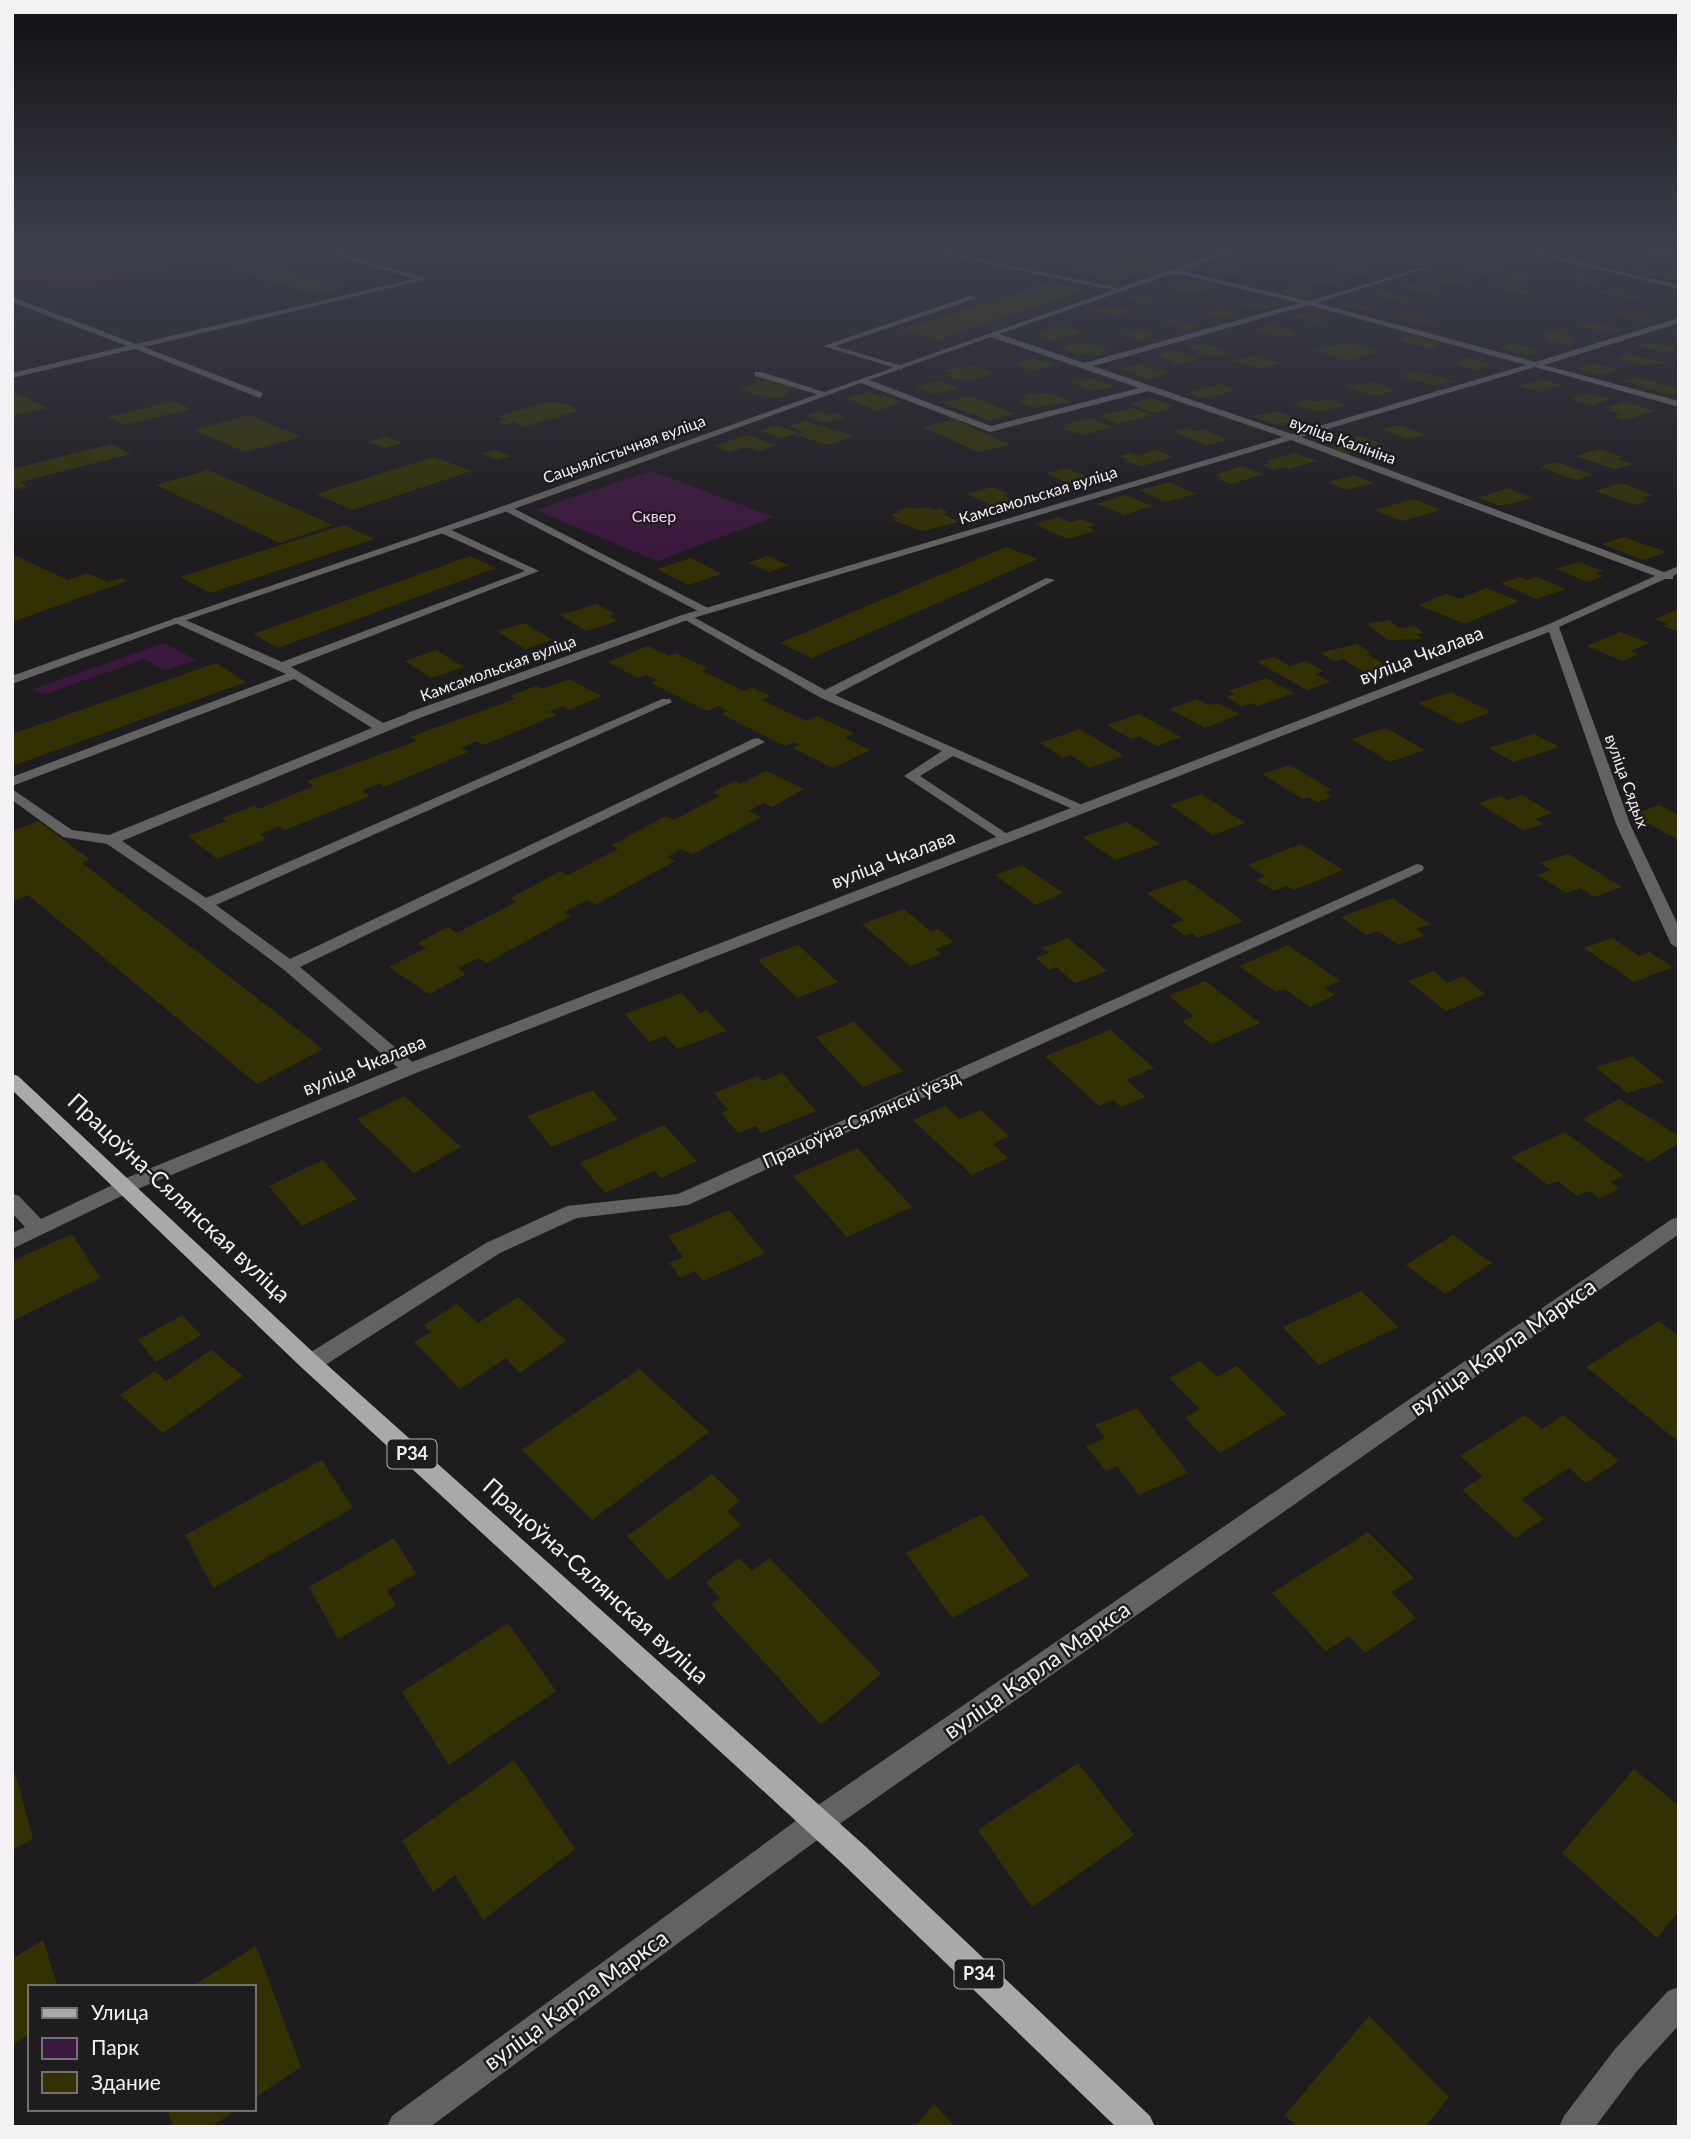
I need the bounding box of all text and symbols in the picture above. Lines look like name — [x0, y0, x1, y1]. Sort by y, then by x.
street label: Сацыялістычная вуліца — [540, 410, 708, 487]
street label: вуліца Калініна — [1287, 411, 1399, 468]
street label: Камсамольская вуліца — [956, 461, 1119, 528]
park label: Сквер — [632, 506, 676, 525]
street label: вуліца Чкалава — [1356, 620, 1486, 689]
street label: Камсамольская вуліца — [417, 630, 578, 705]
street label: вуліца Сядых — [1602, 731, 1653, 830]
street label: вуліца Чкалава — [828, 824, 958, 893]
street label: вуліца Чкалава — [299, 1029, 429, 1100]
street label: Працоўна-Сялянскі ўезд — [758, 1064, 963, 1173]
street label: Працоўна-Сялянская вуліца — [63, 1087, 297, 1308]
street label: вуліца Карла Маркса — [1404, 1271, 1601, 1421]
road number: Р34 — [388, 1440, 436, 1469]
street label: Працоўна-Сялянская вуліца — [478, 1471, 715, 1689]
street label: вуліца Карла Маркса — [938, 1594, 1135, 1744]
street label: вуліца Карла Маркса — [478, 1923, 673, 2076]
road number: Р34 — [954, 1960, 1004, 1988]
legend — [28, 1985, 256, 2111]
text: Улица — [91, 1999, 149, 2024]
text: Парк — [91, 2034, 139, 2059]
text: Здание — [91, 2069, 161, 2094]

